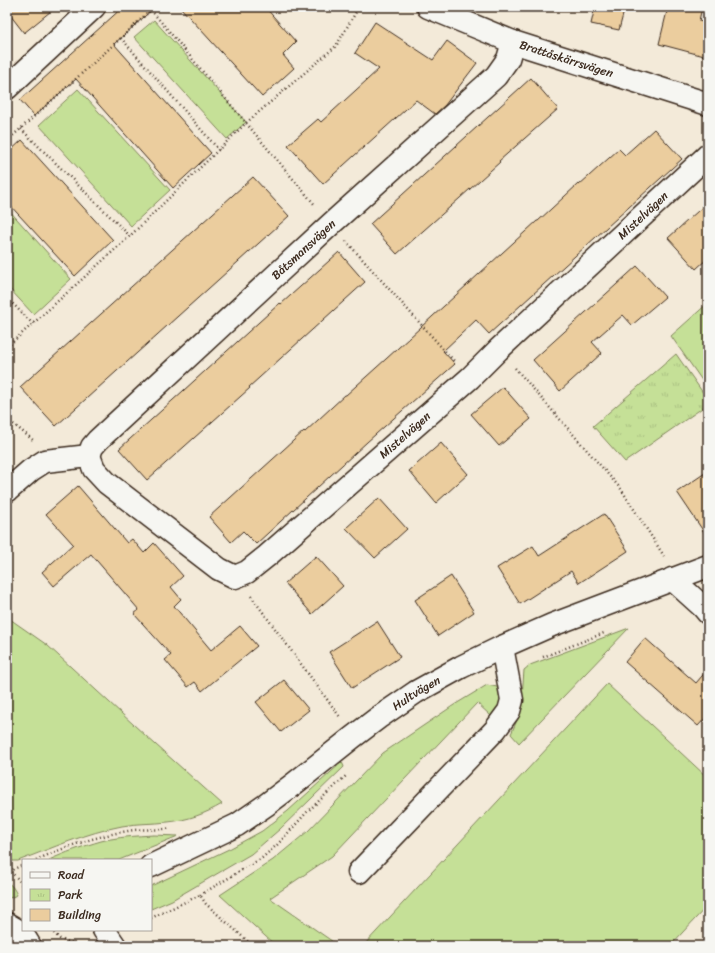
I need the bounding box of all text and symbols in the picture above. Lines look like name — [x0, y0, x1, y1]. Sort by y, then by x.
street label: Brattåskärrsvägen — [517, 34, 617, 84]
street label: Mistelvägen — [612, 186, 674, 245]
street label: Båtsmansvägen — [266, 213, 341, 285]
street label: Mistelvägen — [374, 406, 436, 464]
street label: Hultvägen — [387, 669, 445, 717]
legend — [22, 859, 152, 931]
text: Road — [58, 864, 85, 886]
text: Park — [58, 884, 83, 906]
text: Building — [58, 904, 101, 926]

